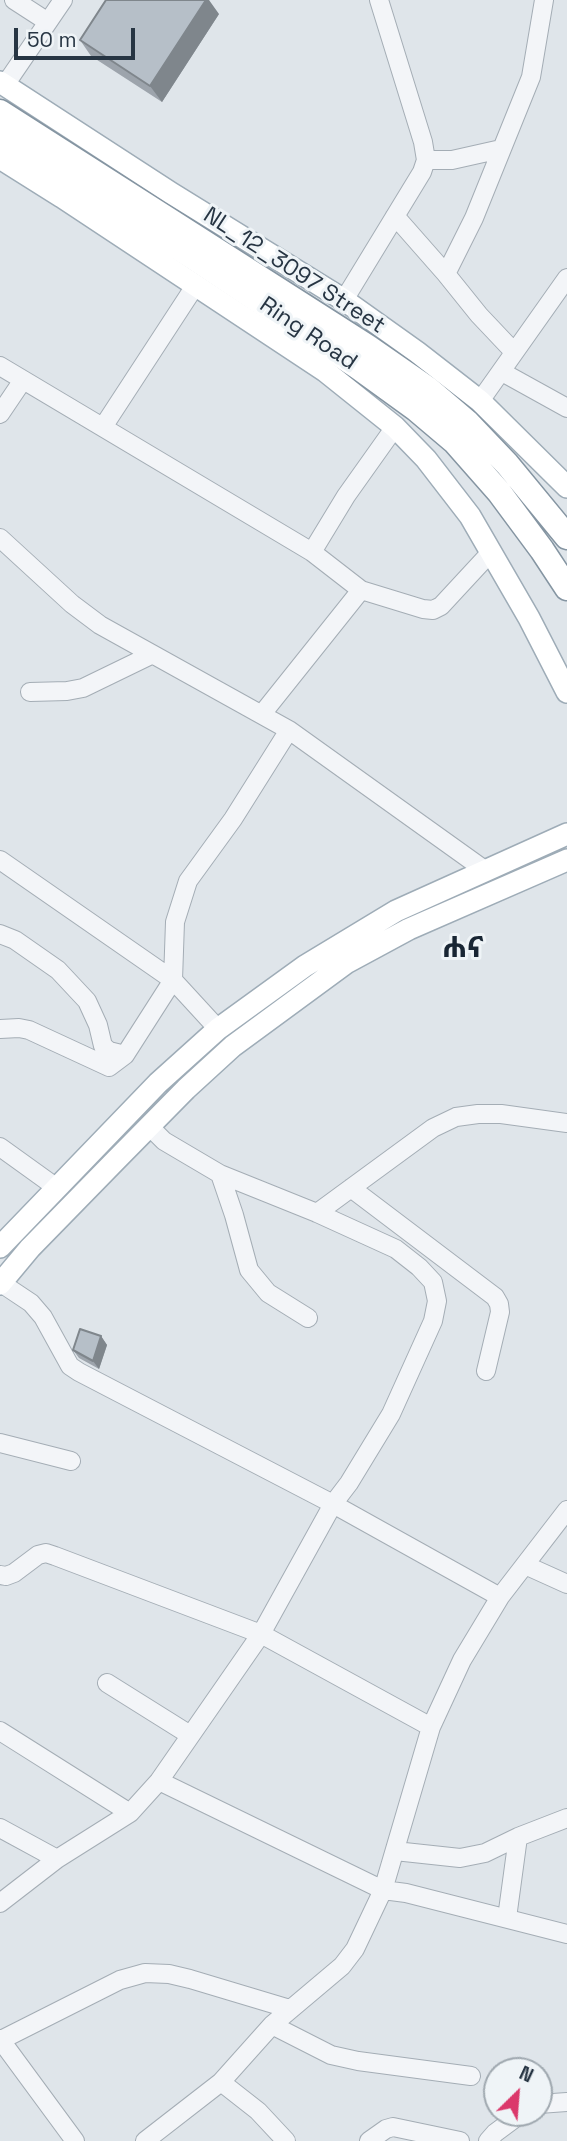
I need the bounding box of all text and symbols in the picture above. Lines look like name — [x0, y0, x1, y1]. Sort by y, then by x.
scale bar — [18, 14, 138, 58]
text: 50 m — [27, 26, 77, 53]
street label: NL_12_3097 Street — [198, 202, 390, 340]
street label: Ring Road — [254, 291, 362, 377]
district label: ሐና — [443, 931, 483, 967]
north arrow — [483, 2057, 553, 2127]
text: N — [515, 2060, 537, 2088]

